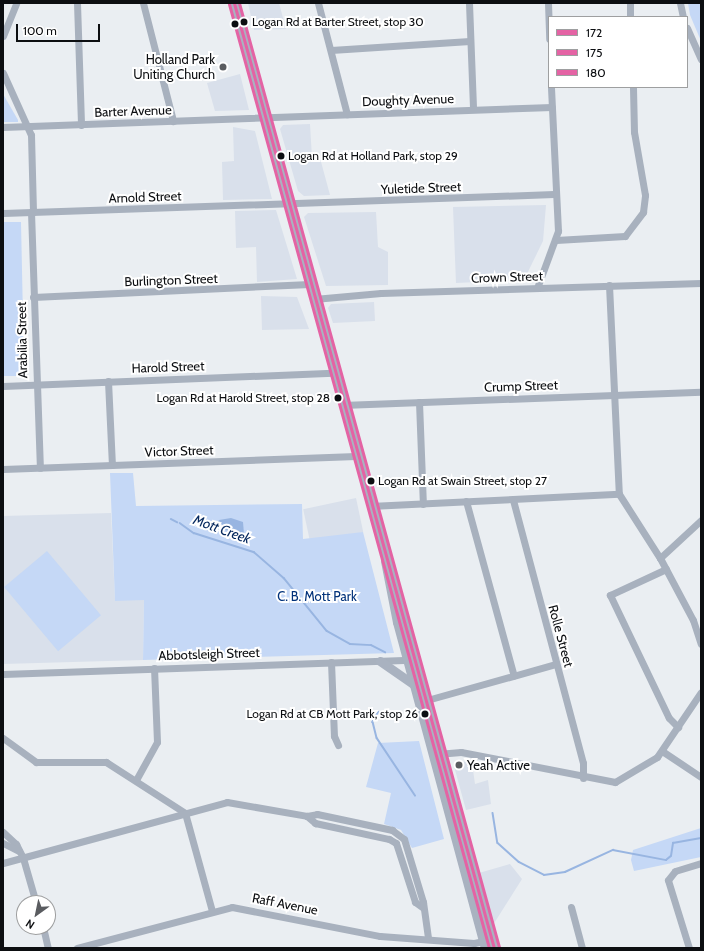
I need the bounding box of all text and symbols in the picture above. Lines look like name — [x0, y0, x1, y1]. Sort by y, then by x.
place label: Logan Rd at Barter Street, stop 30 — [252, 15, 424, 29]
scale bar — [18, 16, 102, 42]
legend — [548, 16, 688, 88]
marker: Logan Rd at Barter Street, stop 30 — [239, 17, 249, 27]
unlabelled marker — [230, 19, 240, 29]
text: 100 m — [23, 23, 57, 38]
text: 172 — [586, 25, 602, 40]
text: 175 — [586, 45, 602, 60]
place label: Holland Park Uniting Church — [133, 52, 215, 83]
marker: Holland Park Uniting Church — [218, 62, 228, 72]
text: 180 — [586, 65, 606, 80]
street label: Doughty Avenue — [362, 91, 454, 109]
street label: Barter Avenue — [94, 102, 172, 120]
place label: Logan Rd at Holland Park, stop 29 — [288, 149, 458, 163]
marker: Logan Rd at Holland Park, stop 29 — [276, 151, 286, 161]
street label: Yuletide Street — [381, 179, 461, 197]
street label: Arnold Street — [108, 188, 182, 206]
street label: Crown Street — [471, 268, 543, 286]
street label: Burlington Street — [124, 271, 218, 289]
street label: Arabilia Street — [14, 302, 30, 378]
street label: Harold Street — [131, 358, 205, 376]
street label: Crump Street — [484, 377, 558, 395]
place label: Logan Rd at Harold Street, stop 28 — [156, 391, 330, 405]
marker: Logan Rd at Harold Street, stop 28 — [333, 393, 343, 403]
street label: Victor Street — [144, 442, 214, 460]
place label: Logan Rd at Swain Street, stop 27 — [378, 474, 547, 488]
marker: Logan Rd at Swain Street, stop 27 — [366, 476, 376, 486]
water label: Mott Creek — [191, 511, 253, 547]
park label: C. B. Mott Park — [277, 588, 357, 604]
street label: Rolle Street — [545, 603, 577, 669]
street label: Abbotsleigh Street — [158, 644, 260, 664]
place label: Logan Rd at CB Mott Park, stop 26 — [246, 707, 418, 721]
marker: Logan Rd at CB Mott Park, stop 26 — [420, 709, 430, 719]
place label: Yeah Active — [467, 757, 530, 773]
marker: Yeah Active — [454, 760, 464, 770]
street label: Raff Avenue — [251, 890, 319, 918]
north arrow — [16, 895, 56, 935]
text: N — [23, 916, 37, 932]

